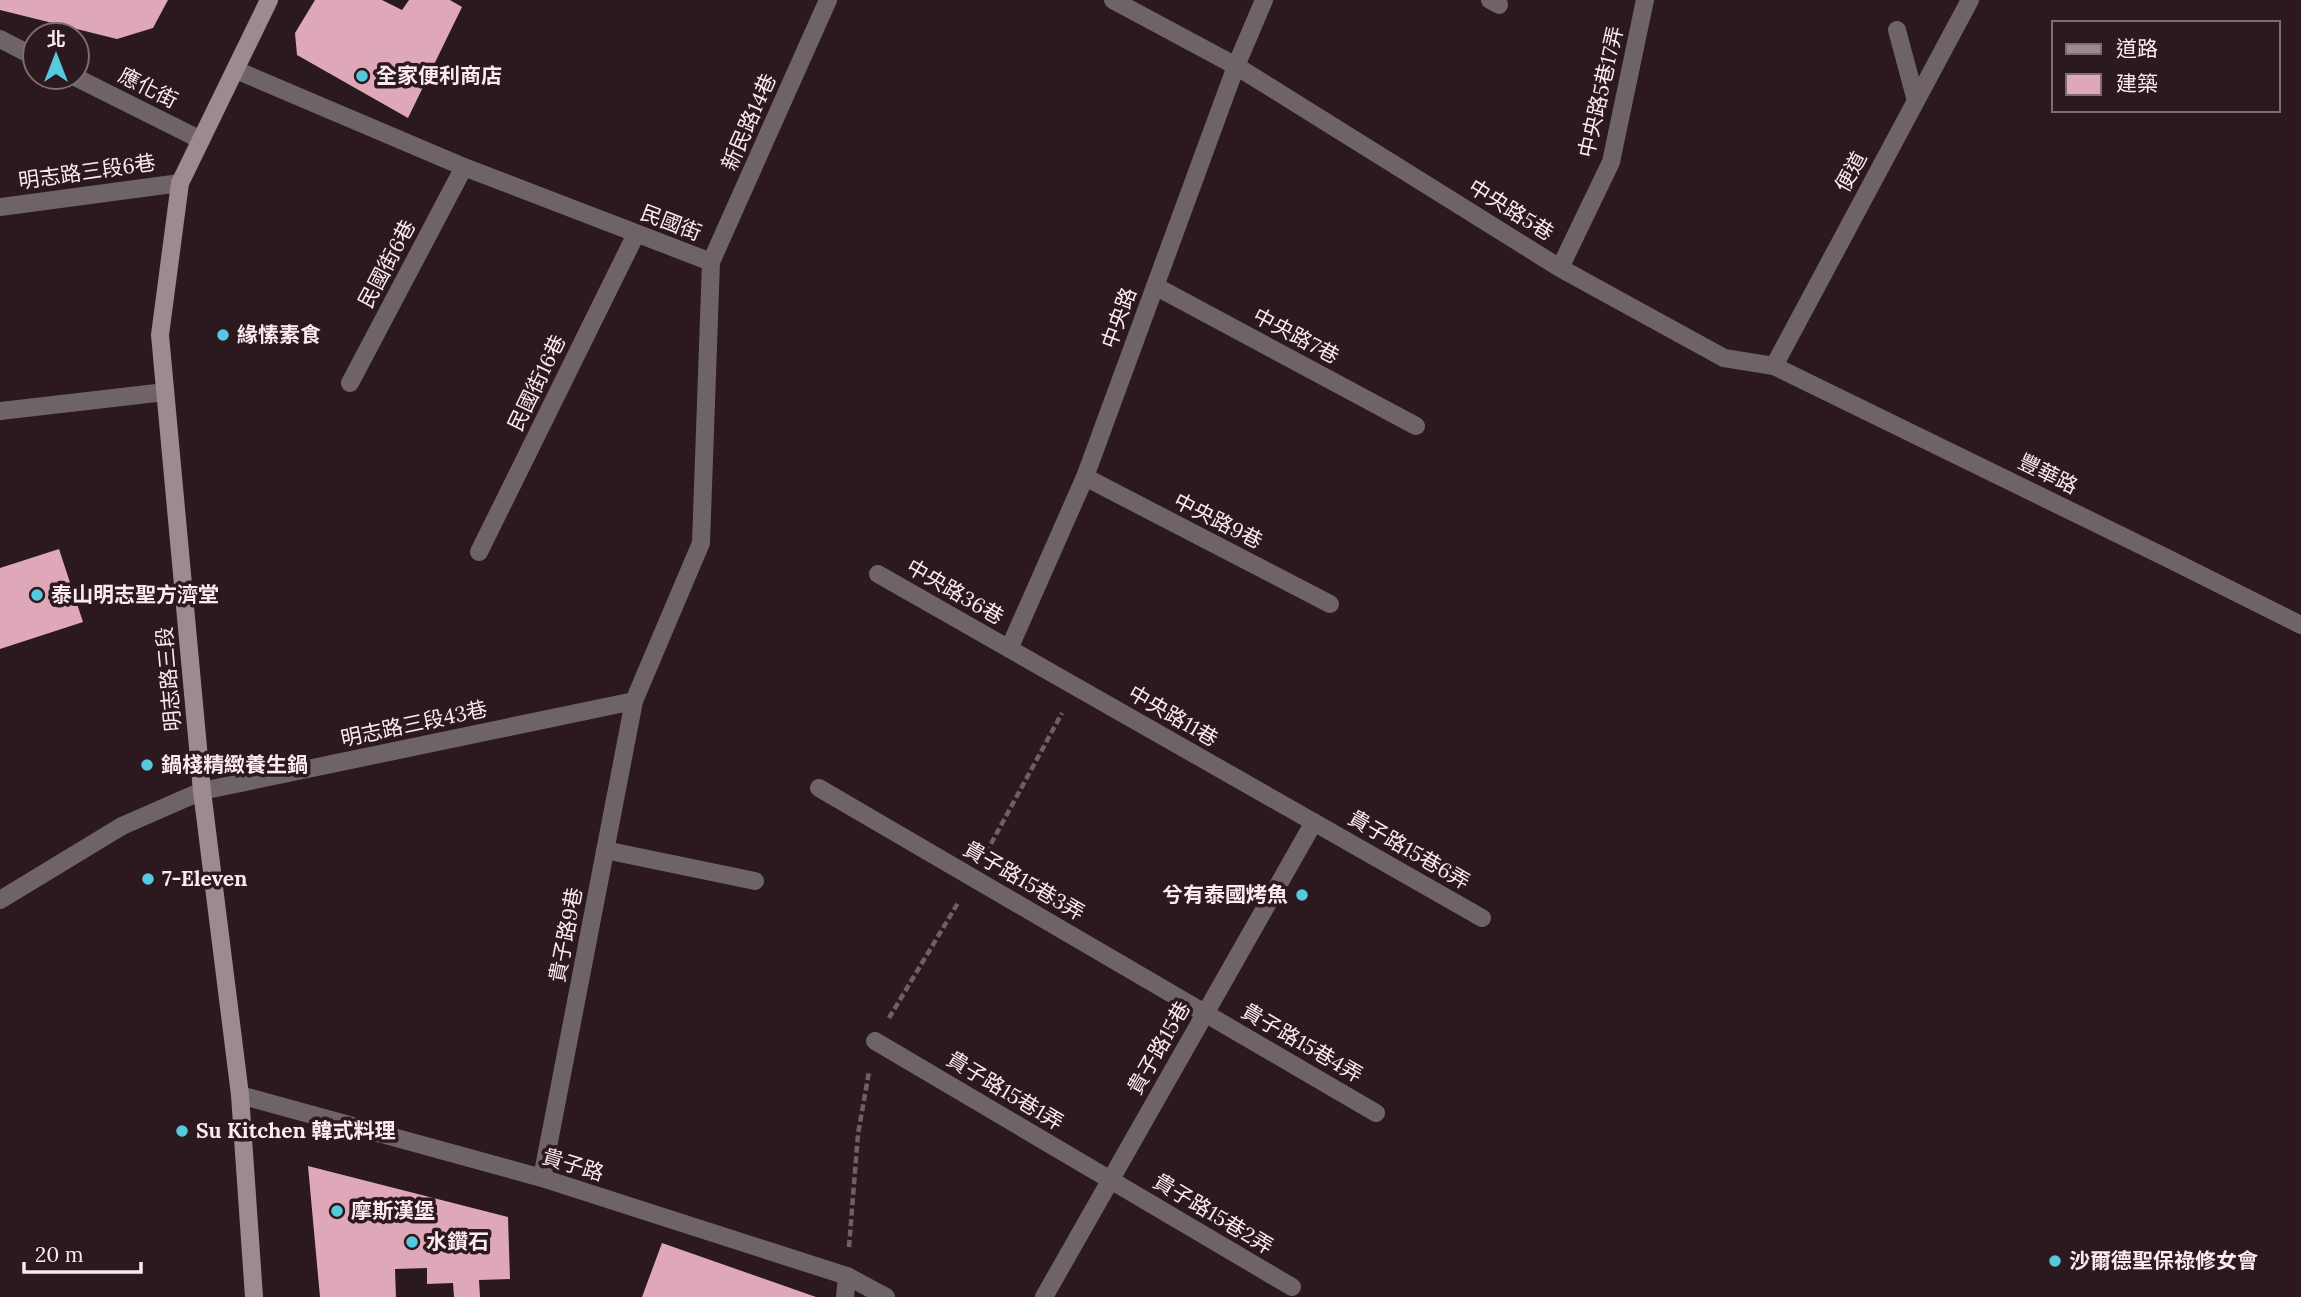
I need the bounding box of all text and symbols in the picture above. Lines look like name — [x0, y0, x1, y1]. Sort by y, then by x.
north arrow — [21, 21, 91, 91]
legend — [2052, 21, 2280, 112]
street label: 中央路5巷17弄 — [1572, 24, 1629, 160]
text: 北 — [46, 27, 66, 51]
text: 道路 — [2116, 35, 2158, 62]
street label: 應化街 — [114, 61, 182, 114]
place label: 全家便利商店 — [376, 62, 502, 89]
marker: 全家便利商店 — [354, 68, 370, 84]
street label: 新民路14巷 — [715, 69, 782, 174]
text: 建築 — [2116, 70, 2158, 97]
street label: 便道 — [1829, 147, 1872, 197]
street label: 明志路三段6巷 — [17, 149, 157, 194]
street label: 中央路5巷 — [1464, 173, 1559, 246]
street label: 民國街 — [637, 199, 705, 246]
street label: 民國街6巷 — [352, 215, 421, 313]
street label: 中央路 — [1095, 284, 1142, 352]
street label: 中央路7巷 — [1249, 302, 1344, 369]
place label: 緣愫素食 — [237, 321, 321, 348]
marker: 緣愫素食 — [215, 327, 231, 343]
street label: 民國街16巷 — [502, 330, 571, 435]
street label: 豐華路 — [2014, 448, 2082, 499]
street label: 中央路9巷 — [1169, 487, 1267, 554]
street label: 中央路36巷 — [902, 553, 1009, 630]
place label: 泰山明志聖方濟堂 — [51, 581, 219, 608]
marker: 泰山明志聖方濟堂 — [29, 587, 45, 603]
street label: 明志路三段 — [150, 626, 187, 733]
street label: 中央路11巷 — [1124, 679, 1223, 752]
street label: 明志路三段43巷 — [338, 695, 490, 752]
place label: 鍋棧精緻養生鍋 — [161, 751, 308, 778]
marker: 鍋棧精緻養生鍋 — [139, 757, 155, 773]
street label: 貴子路15巷6弄 — [1344, 804, 1475, 895]
street label: 貴子路15巷3弄 — [959, 835, 1090, 926]
place label: 7-Eleven — [162, 865, 248, 892]
marker: 7-Eleven — [140, 871, 156, 887]
place label: 兮有泰國烤魚 — [1162, 881, 1288, 908]
street label: 貴子路9巷 — [543, 885, 588, 985]
marker: 兮有泰國烤魚 — [1294, 887, 1310, 903]
street label: 貴子路15巷 — [1121, 996, 1196, 1099]
street label: 貴子路15巷4弄 — [1237, 997, 1368, 1088]
street label: 貴子路15巷1弄 — [942, 1045, 1069, 1136]
place label: Su Kitchen 韓式料理 — [196, 1117, 395, 1144]
marker: Su Kitchen 韓式料理 — [174, 1123, 190, 1139]
street label: 貴子路 — [539, 1142, 607, 1187]
street label: 貴子路15巷2弄 — [1148, 1167, 1278, 1260]
place label: 摩斯漢堡 — [351, 1197, 435, 1224]
marker: 摩斯漢堡 — [329, 1203, 345, 1219]
place label: 水鑽石 — [426, 1228, 489, 1255]
scale bar — [24, 1230, 142, 1274]
marker: 水鑽石 — [404, 1234, 420, 1250]
text: 20 m — [35, 1241, 84, 1268]
place label: 沙爾德聖保祿修女會 — [2069, 1247, 2258, 1274]
marker: 沙爾德聖保祿修女會 — [2047, 1253, 2063, 1269]

